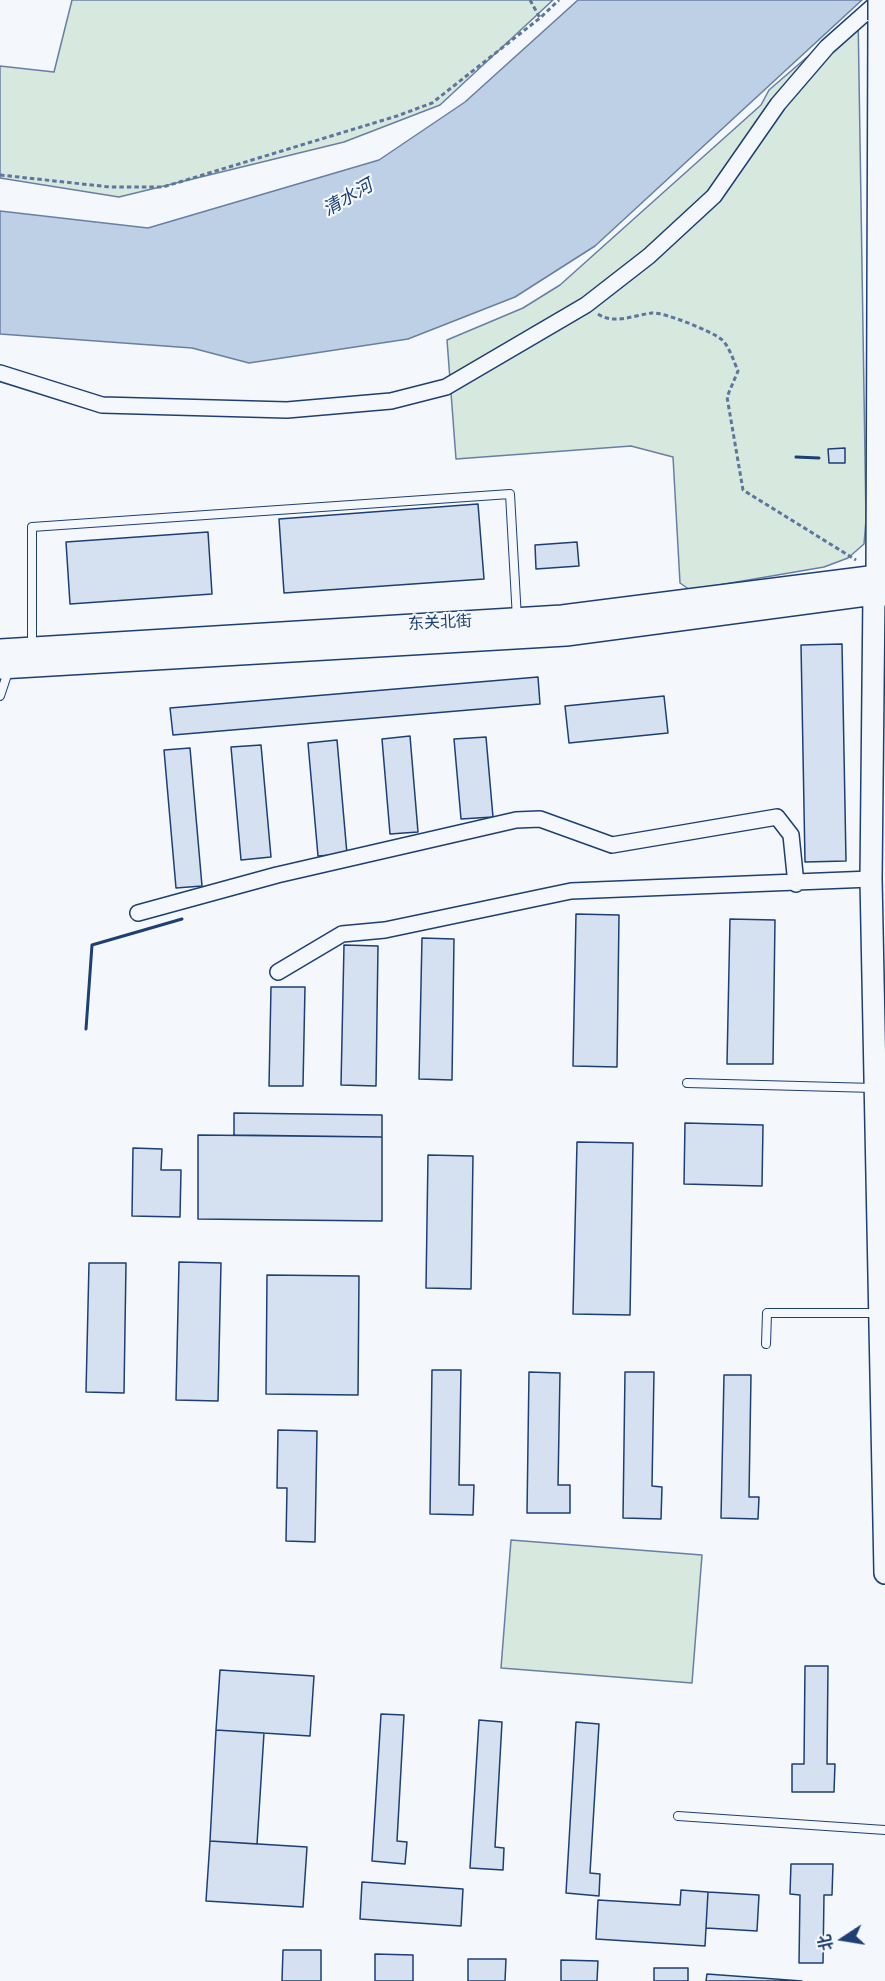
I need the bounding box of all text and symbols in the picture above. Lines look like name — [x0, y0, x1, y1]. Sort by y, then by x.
water label: 清水河 — [319, 175, 377, 221]
street label: 东关北街 — [408, 612, 472, 634]
north arrow — [813, 1909, 873, 1969]
text: 北 — [814, 1933, 837, 1953]

